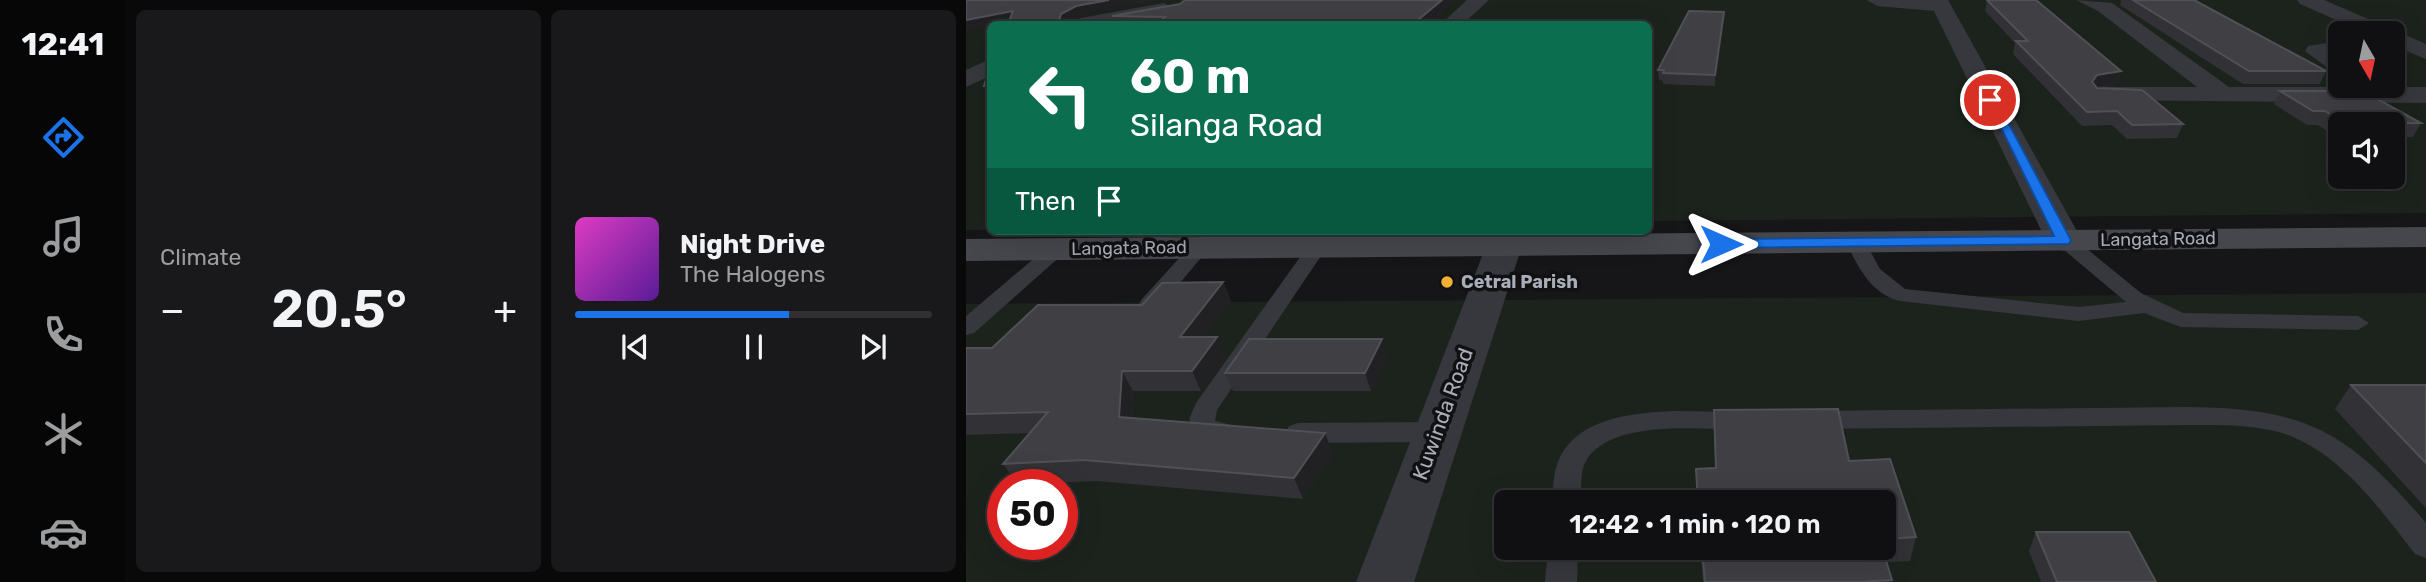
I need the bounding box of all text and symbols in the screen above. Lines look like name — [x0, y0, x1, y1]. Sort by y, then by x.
north arrow — [2328, 21, 2404, 98]
map controls — [2328, 21, 2405, 189]
text: 12:41 — [21, 25, 105, 63]
text: 60 m — [1130, 47, 1251, 105]
icon: left — [1015, 49, 1106, 140]
pin — [1960, 70, 2020, 130]
icon: arrive — [1971, 81, 2009, 119]
text: Silanga Road — [1130, 106, 1323, 144]
button: sound — [2328, 112, 2405, 189]
icon: directions — [39, 113, 88, 162]
icon: arrive — [1090, 182, 1128, 220]
text: Then — [1015, 186, 1076, 217]
position arrow — [1684, 207, 1758, 281]
icon: music — [39, 212, 88, 261]
street label: Langata Road — [2100, 227, 2216, 251]
text: Night Drive — [680, 229, 825, 260]
street label: Langata Road — [1071, 236, 1187, 260]
text: Climate — [160, 243, 241, 271]
text: The Halogens — [680, 260, 826, 288]
place label: Cetral Parish — [1461, 271, 1578, 293]
marker: Cetral Parish — [1439, 274, 1455, 290]
text: 20.5° — [271, 278, 407, 340]
text: − — [160, 287, 185, 333]
text: + — [493, 287, 517, 333]
icon: phone — [39, 310, 88, 359]
icon: previous — [616, 328, 654, 366]
icon: pause — [735, 328, 773, 366]
icon: next — [854, 328, 892, 366]
street label: Kuwinda Road — [1407, 345, 1478, 483]
icon: climate — [39, 409, 88, 458]
speed limit sign: 50 — [987, 469, 1078, 560]
icon: car — [39, 508, 88, 557]
text: 12:42 · 1 min · 120 m — [1569, 509, 1821, 540]

